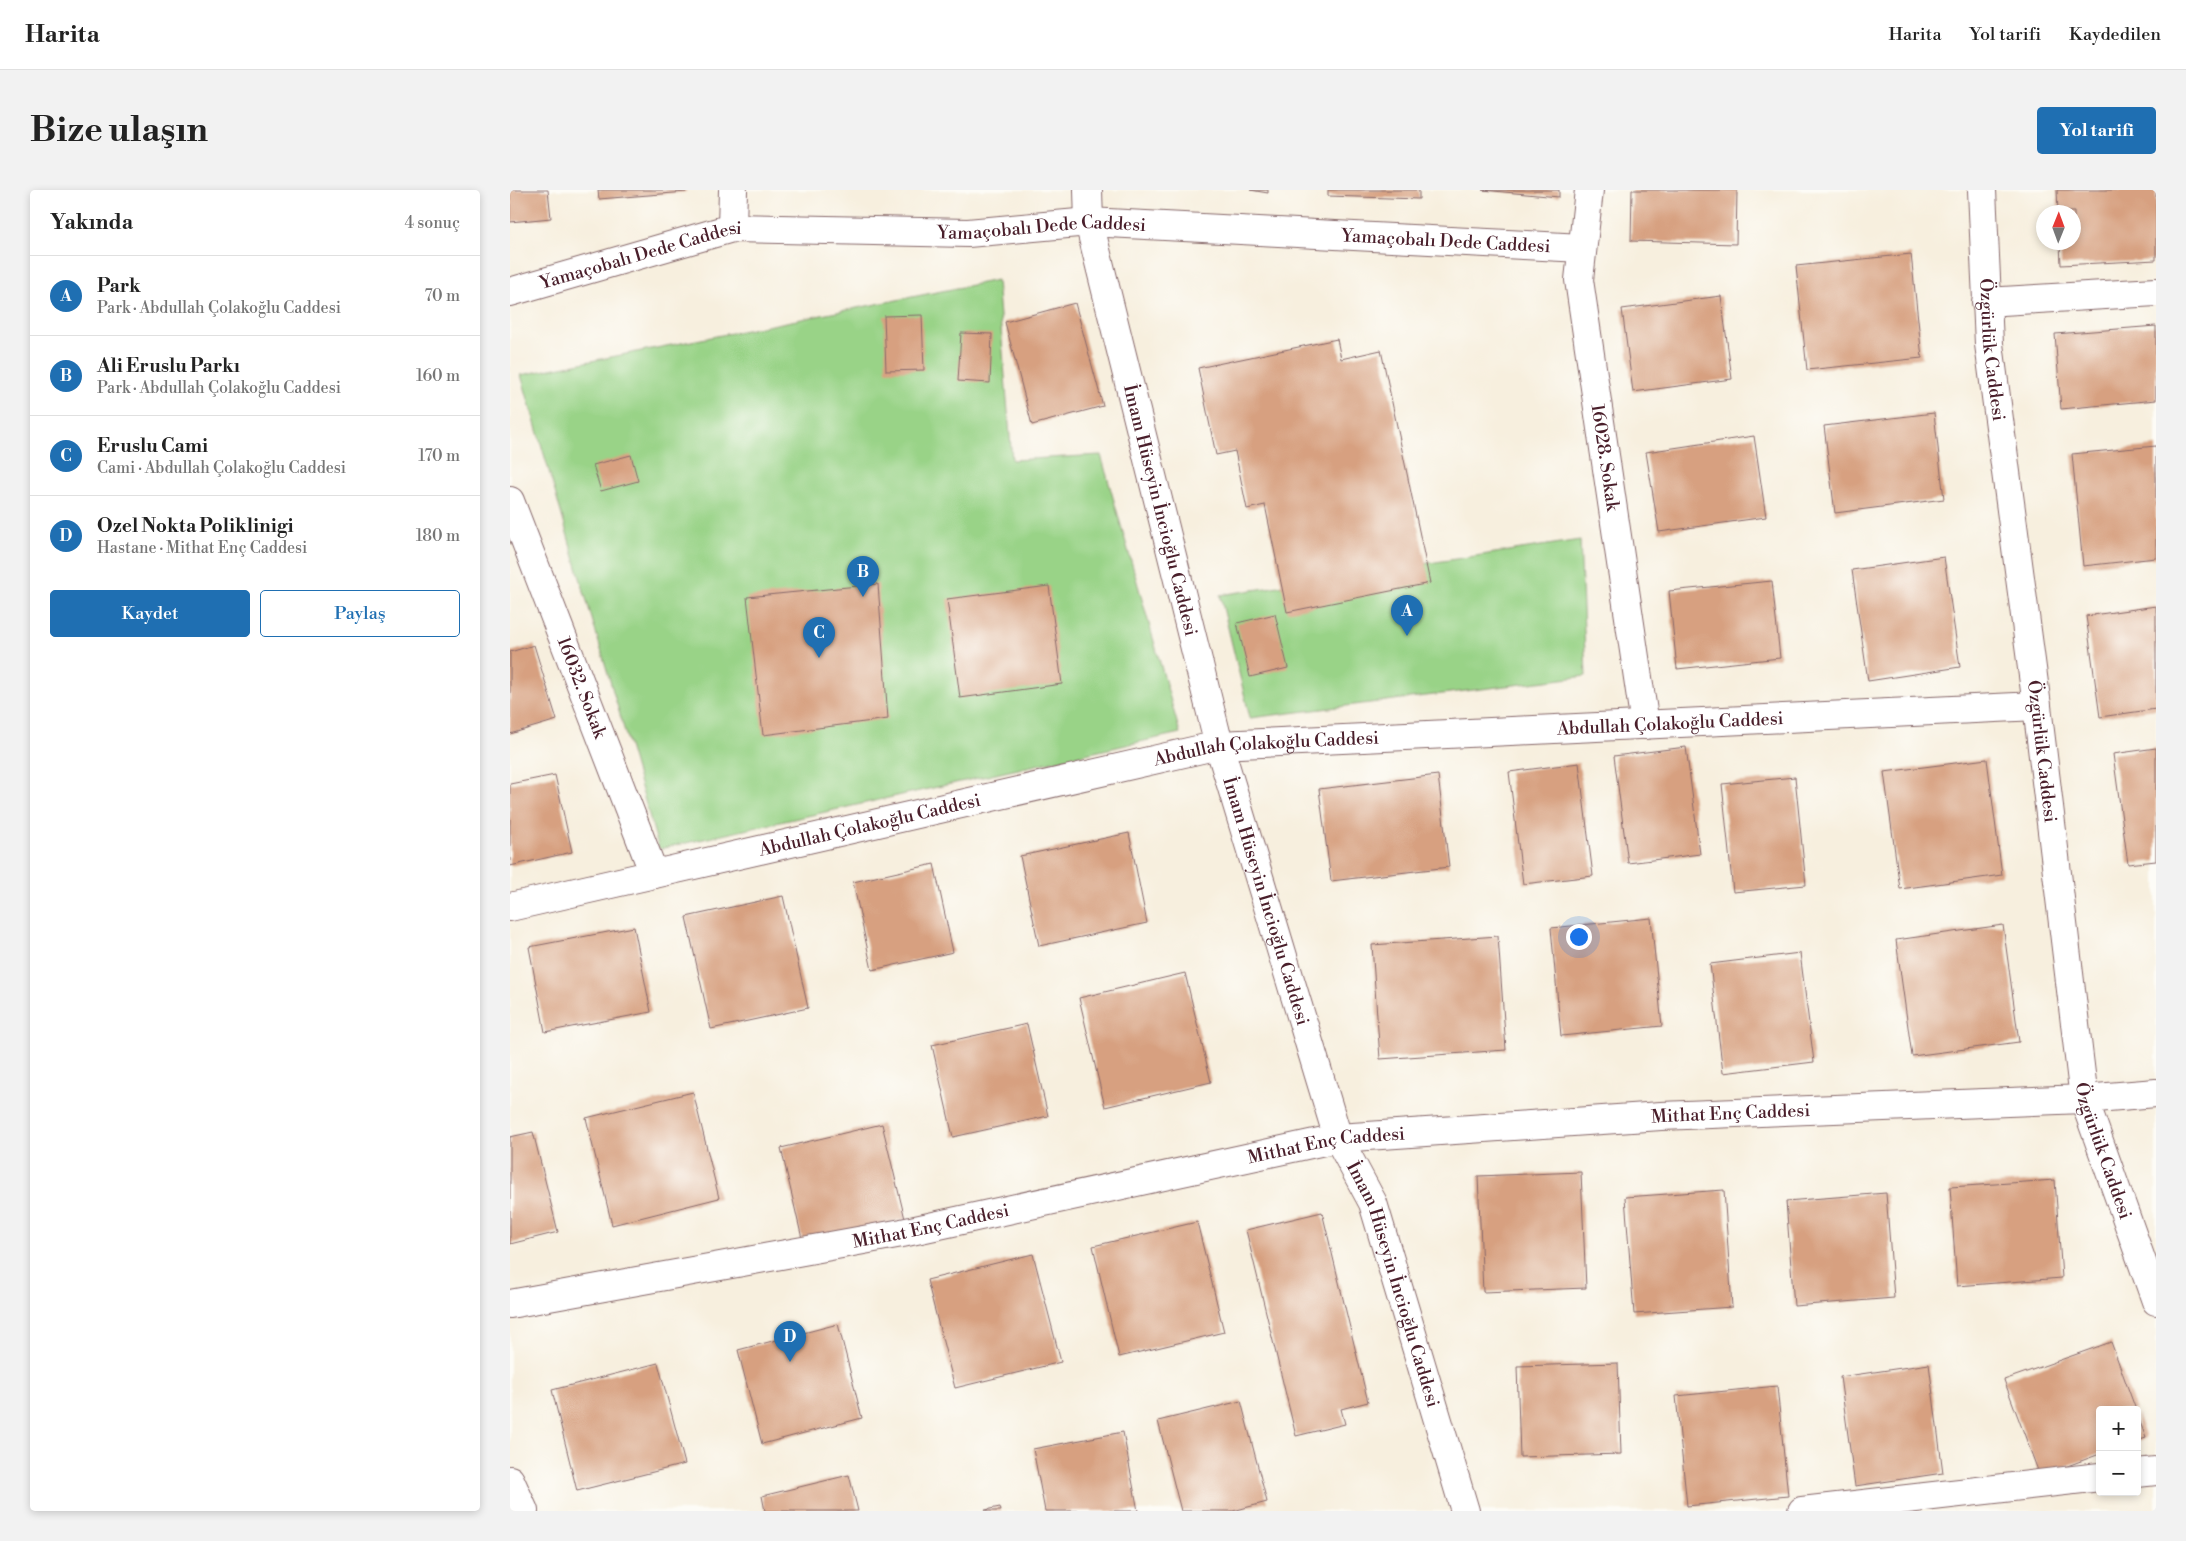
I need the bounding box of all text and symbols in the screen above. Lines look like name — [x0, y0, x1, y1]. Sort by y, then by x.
text: Harita — [25, 20, 100, 50]
text: Harita — [1889, 23, 1942, 46]
text: Yol tarifi — [1970, 23, 2041, 46]
text: Kaydedilen — [2069, 23, 2161, 46]
button: Yol tarifi — [2037, 107, 2156, 154]
text: Bize ulaşın — [30, 109, 208, 152]
north arrow — [2036, 205, 2081, 250]
text: Yakında — [50, 210, 133, 236]
street label: Yamaçobalı Dede Caddesi — [936, 211, 1147, 245]
text: 4 sonuç — [404, 213, 460, 233]
street label: Yamaçobalı Dede Caddesi — [536, 216, 742, 295]
street label: Yamaçobalı Dede Caddesi — [1340, 224, 1551, 258]
text: Park — [97, 274, 141, 298]
street label: Özgürlük Caddesi — [1974, 278, 2010, 423]
text: A — [60, 286, 72, 306]
text: 70 m — [424, 286, 460, 306]
text: Park · Abdullah Çolakoğlu Caddesi — [97, 298, 341, 318]
text: Ali Eruslu Parkı — [97, 354, 240, 378]
text: B — [60, 366, 72, 386]
text: 160 m — [416, 366, 460, 386]
text: Park · Abdullah Çolakoğlu Caddesi — [97, 378, 341, 398]
street label: İmam Hüseyin İncioğlu Caddesi — [1118, 382, 1202, 638]
street label: 16028. Sokak — [1586, 403, 1624, 514]
text: Eruslu Cami — [97, 434, 208, 458]
text: C — [60, 446, 72, 466]
text: 170 m — [418, 446, 460, 466]
text: Cami · Abdullah Çolakoğlu Caddesi — [97, 458, 346, 478]
text: Ozel Nokta Poliklinigi — [97, 514, 294, 538]
text: D — [60, 526, 72, 546]
text: 180 m — [416, 526, 460, 546]
text: Hastane · Mithat Enç Caddesi — [97, 538, 307, 558]
pin: B — [847, 556, 879, 597]
button: Kaydet — [50, 590, 250, 637]
button: Paylaş — [260, 590, 460, 637]
pin: A — [1391, 595, 1423, 636]
pin: C — [803, 617, 835, 658]
street label: 16032. Sokak — [552, 634, 612, 743]
street label: Özgürlük Caddesi — [2022, 679, 2062, 824]
street label: Abdullah Çolakoğlu Caddesi — [1555, 707, 1784, 741]
street label: Abdullah Çolakoğlu Caddesi — [1151, 726, 1380, 772]
street label: İmam Hüseyin İncioğlu Caddesi — [1217, 774, 1314, 1028]
street label: Abdullah Çolakoğlu Caddesi — [756, 789, 983, 862]
your location — [1566, 924, 1592, 950]
street label: Özgürlük Caddesi — [2070, 1081, 2137, 1222]
street label: Mithat Enç Caddesi — [1650, 1099, 1811, 1129]
street label: Mithat Enç Caddesi — [1246, 1122, 1406, 1169]
street label: İmam Hüseyin İncioğlu Caddesi — [1341, 1158, 1444, 1410]
street label: Mithat Enç Caddesi — [851, 1199, 1011, 1254]
pin: D — [774, 1321, 806, 1362]
map controls — [2096, 1406, 2141, 1496]
button: + — [2096, 1406, 2141, 1451]
button: − — [2096, 1451, 2141, 1496]

